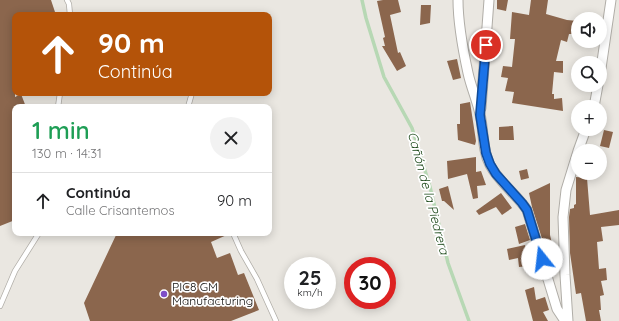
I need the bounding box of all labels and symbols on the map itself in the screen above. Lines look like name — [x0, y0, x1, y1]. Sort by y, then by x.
pin — [469, 28, 503, 62]
water label: Cañón de la Piedrera — [405, 130, 453, 257]
position arrow — [521, 238, 563, 280]
speed limit sign: 30 — [344, 257, 396, 309]
place label: PIC8 GM Manufacturing — [172, 279, 253, 308]
marker: PIC8 GM Manufacturing — [159, 289, 169, 299]

